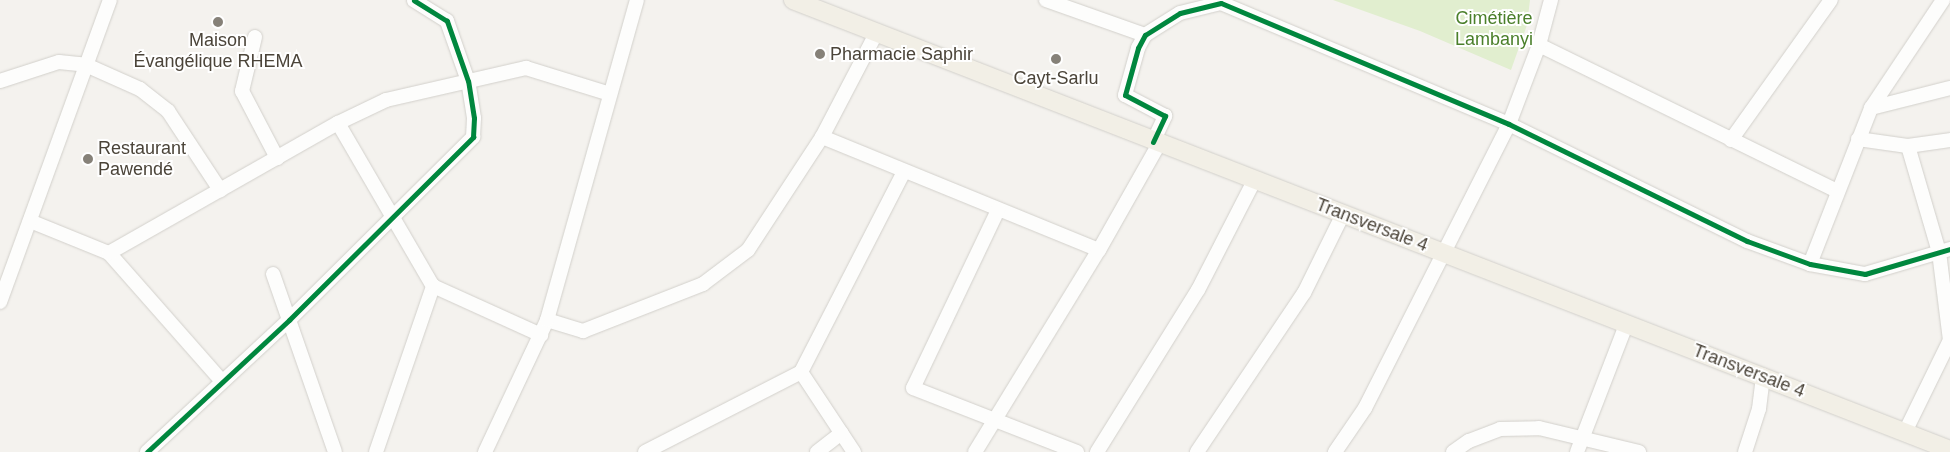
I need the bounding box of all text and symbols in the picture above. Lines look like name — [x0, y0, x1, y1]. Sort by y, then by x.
park label: Cimétière Lambanyi — [1455, 8, 1533, 50]
marker: Maison Évangélique RHEMA — [212, 16, 224, 28]
place label: Maison Évangélique RHEMA — [133, 30, 303, 72]
place label: Pharmacie Saphir — [830, 43, 973, 65]
marker: Pharmacie Saphir — [814, 48, 826, 60]
marker: Cayt-Sarlu — [1050, 53, 1062, 65]
place label: Cayt-Sarlu — [1013, 67, 1099, 89]
place label: Restaurant Pawendé — [98, 138, 186, 180]
marker: Restaurant Pawendé — [82, 153, 94, 165]
street label: Transversale 4 — [1313, 194, 1431, 256]
street label: Transversale 4 — [1690, 340, 1808, 402]

